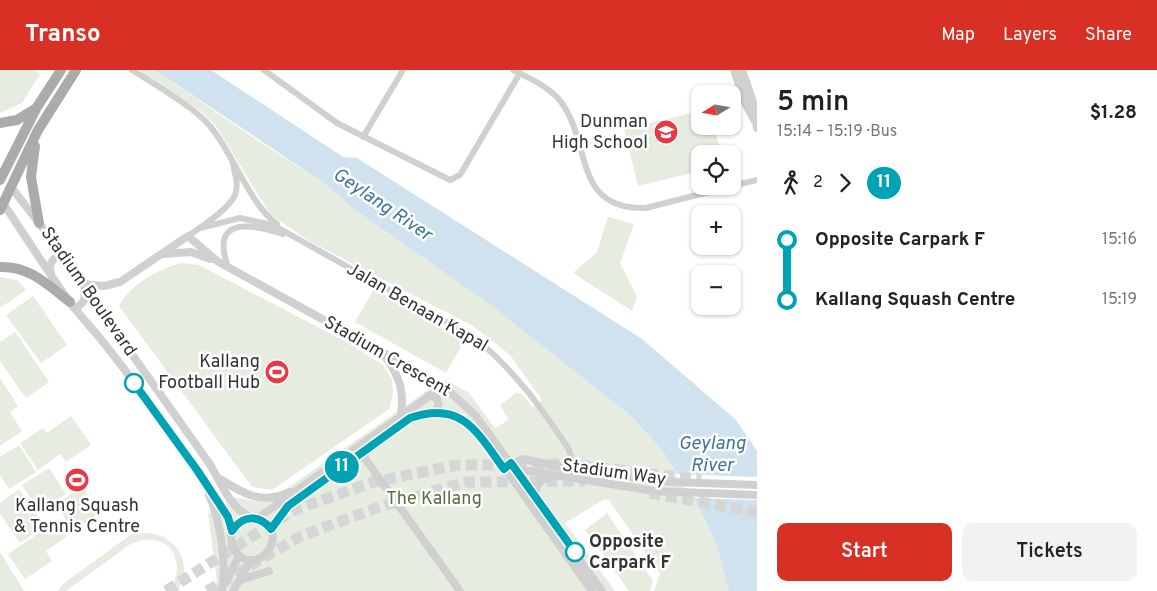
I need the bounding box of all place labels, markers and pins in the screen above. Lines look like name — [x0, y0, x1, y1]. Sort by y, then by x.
place label: Dunman High School — [551, 111, 648, 155]
school or university icon: Dunman High School — [653, 119, 679, 145]
place label: Kallang Football Hub — [158, 351, 260, 395]
sports icon: Kallang Football Hub — [264, 359, 290, 385]
unlabelled marker — [124, 373, 144, 393]
sports icon: Kallang Squash & Tennis Centre — [64, 467, 90, 493]
place label: Kallang Squash & Tennis Centre — [14, 495, 140, 539]
place label: Opposite Carpark F — [589, 531, 671, 575]
marker: Opposite Carpark F — [565, 542, 585, 562]

